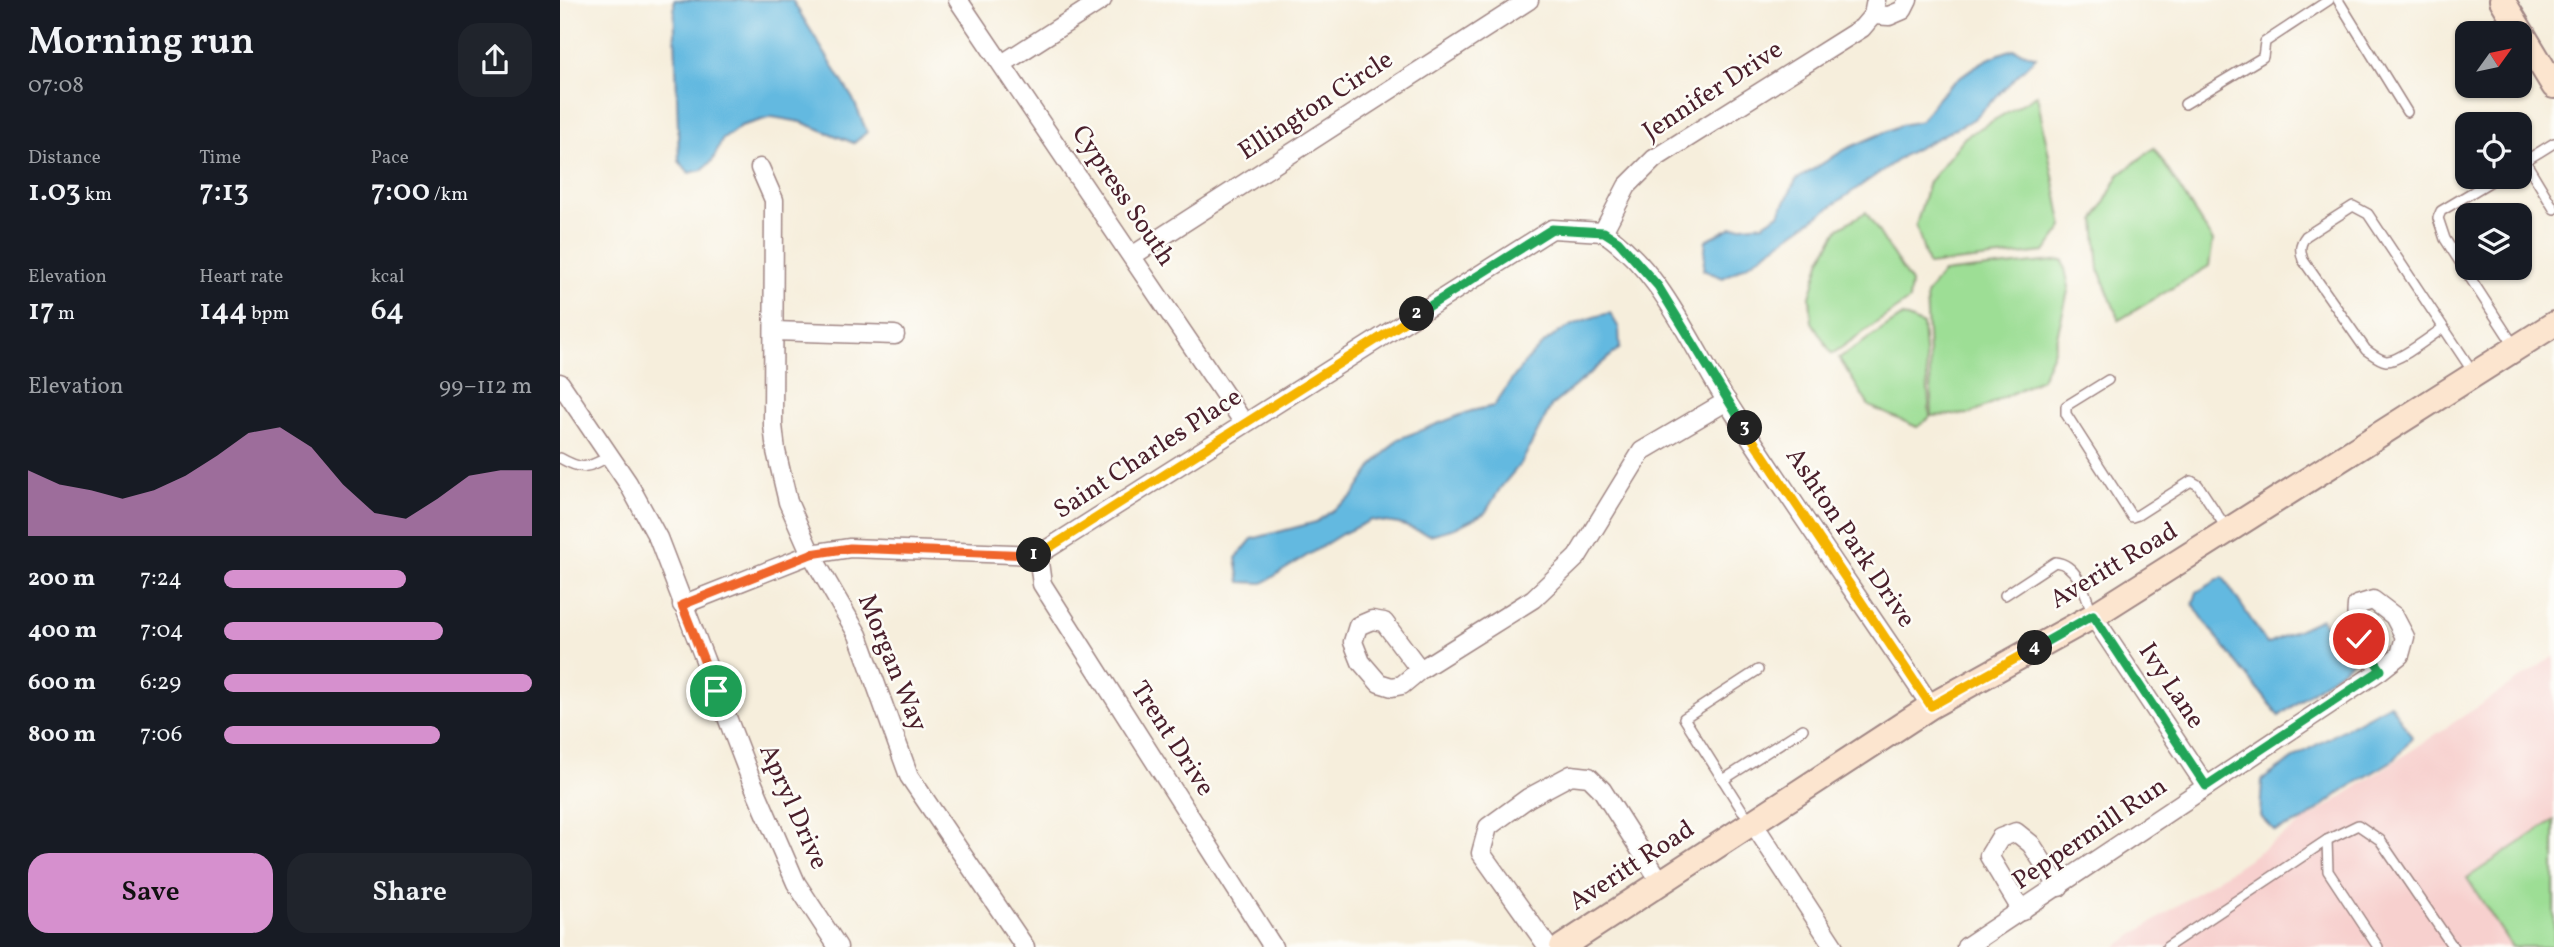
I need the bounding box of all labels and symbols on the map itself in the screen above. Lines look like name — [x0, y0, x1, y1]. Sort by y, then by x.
north arrow — [2455, 21, 2532, 98]
street label: Jennifer Drive — [1636, 32, 1790, 150]
street label: Ellington Circle — [1232, 42, 1400, 170]
street label: Cypress South — [1062, 118, 1184, 274]
pin: 2 — [1400, 296, 1434, 332]
street label: Saint Charles Place — [1047, 380, 1249, 528]
pin: 3 — [1728, 410, 1762, 446]
street label: Ashton Park Drive — [1776, 441, 1924, 635]
street label: Averitt Road — [2043, 514, 2185, 618]
pin: 1 — [1016, 538, 1051, 572]
street label: Morgan Way — [848, 589, 936, 737]
pin — [2329, 609, 2389, 669]
pin: 4 — [2018, 630, 2052, 666]
street label: Ivy Lane — [2129, 636, 2213, 736]
pin — [686, 661, 746, 721]
street label: Trent Drive — [1121, 674, 1223, 804]
street label: Apryl Drive — [749, 739, 837, 875]
street label: Peppermill Run — [2006, 769, 2174, 899]
street label: Averitt Road — [1562, 812, 1702, 920]

